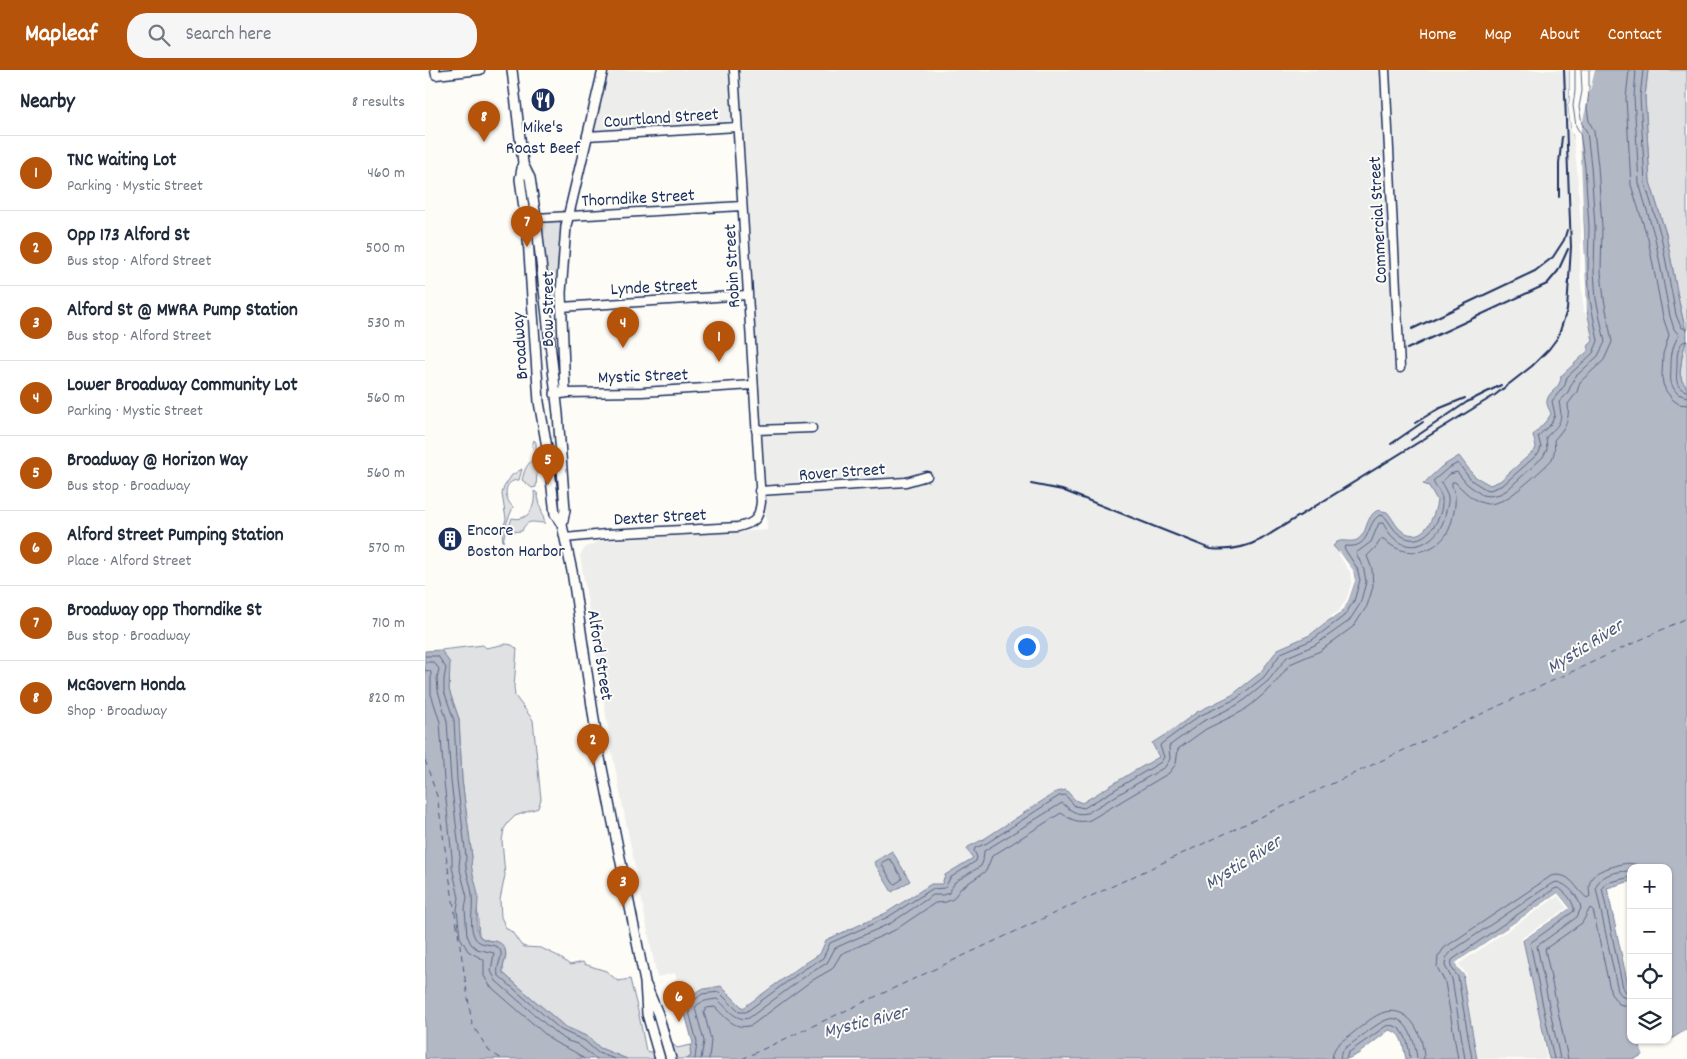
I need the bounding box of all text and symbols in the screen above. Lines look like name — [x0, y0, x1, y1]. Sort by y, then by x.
search box — [127, 13, 477, 58]
text: Mapleaf — [25, 18, 97, 52]
icon: search — [145, 21, 173, 49]
text: Search here — [185, 22, 271, 49]
text: Home — [1419, 23, 1456, 48]
text: Map — [1484, 23, 1512, 48]
text: About — [1540, 23, 1580, 48]
text: Contact — [1608, 23, 1662, 48]
restaurant icon: Mike's Roast Beef — [530, 87, 556, 113]
text: Nearby — [20, 88, 75, 118]
text: 8 results — [352, 91, 405, 114]
pin: 8 — [468, 101, 500, 142]
street label: Courtland Street — [603, 103, 720, 136]
place label: Mike's Roast Beef — [506, 116, 581, 162]
text: TNC Waiting Lot — [67, 148, 176, 175]
street label: Commercial Street — [1364, 155, 1395, 284]
text: 1 — [34, 162, 38, 185]
text: 460 m — [367, 162, 405, 185]
text: Parking · Mystic Street — [67, 175, 203, 198]
street label: Thorndike Street — [581, 184, 696, 215]
pin: 7 — [511, 206, 543, 247]
text: Opp 173 Alford St — [67, 223, 190, 250]
street label: Robin Street — [719, 223, 748, 308]
text: 2 — [33, 237, 40, 260]
text: 500 m — [365, 237, 405, 260]
text: Bus stop · Alford Street — [67, 250, 211, 273]
street label: Bow Street — [537, 271, 562, 347]
street label: Lynde Street — [610, 274, 699, 303]
text: Alford St @ MWRA Pump Station — [67, 298, 298, 325]
pin: 4 — [607, 307, 639, 348]
street label: Broadway — [507, 311, 536, 380]
text: 3 — [32, 312, 40, 335]
text: 530 m — [367, 312, 405, 335]
pin: 1 — [703, 321, 735, 362]
text: Bus stop · Alford Street — [67, 325, 211, 348]
street label: Mystic Street — [597, 363, 689, 392]
text: Lower Broadway Community Lot — [67, 373, 297, 400]
text: 4 — [33, 387, 39, 410]
text: 560 m — [366, 387, 405, 410]
text: Parking · Mystic Street — [67, 400, 203, 423]
pin: 5 — [532, 444, 564, 485]
text: Broadway @ Horizon Way — [67, 448, 247, 475]
street label: Rover Street — [798, 458, 887, 489]
text: 5 — [32, 462, 40, 485]
text: 560 m — [366, 462, 405, 485]
text: Bus stop · Broadway — [67, 475, 190, 498]
street label: Dexter Street — [613, 504, 708, 533]
place label: Encore Boston Harbor — [467, 519, 565, 565]
text: Alford Street Pumping Station — [67, 523, 283, 550]
building icon: Encore Boston Harbor — [437, 526, 463, 552]
text: 6 — [32, 537, 40, 560]
text: 570 m — [368, 537, 405, 560]
text: Place · Alford Street — [67, 550, 191, 573]
text: Broadway opp Thorndike St — [67, 598, 262, 625]
street label: Alford Street — [579, 608, 618, 703]
text: 7 — [33, 612, 39, 635]
text: 710 m — [372, 612, 405, 635]
water label: Mystic River — [1542, 613, 1631, 682]
text: Bus stop · Broadway — [67, 625, 190, 648]
your location — [1014, 634, 1040, 660]
text: McGovern Honda — [67, 673, 185, 700]
text: 8 — [33, 687, 39, 710]
text: 820 m — [368, 687, 405, 710]
text: Shop · Broadway — [67, 700, 167, 723]
pin: 2 — [577, 724, 609, 765]
water label: Mystic River — [1200, 829, 1289, 898]
map controls — [1627, 864, 1672, 1044]
button: + — [1627, 864, 1672, 909]
pin: 3 — [607, 866, 639, 907]
button: − — [1627, 909, 1672, 954]
button: locate — [1627, 954, 1672, 999]
pin: 6 — [663, 981, 695, 1022]
water label: Mystic River — [821, 999, 912, 1047]
button: layers — [1627, 999, 1672, 1044]

